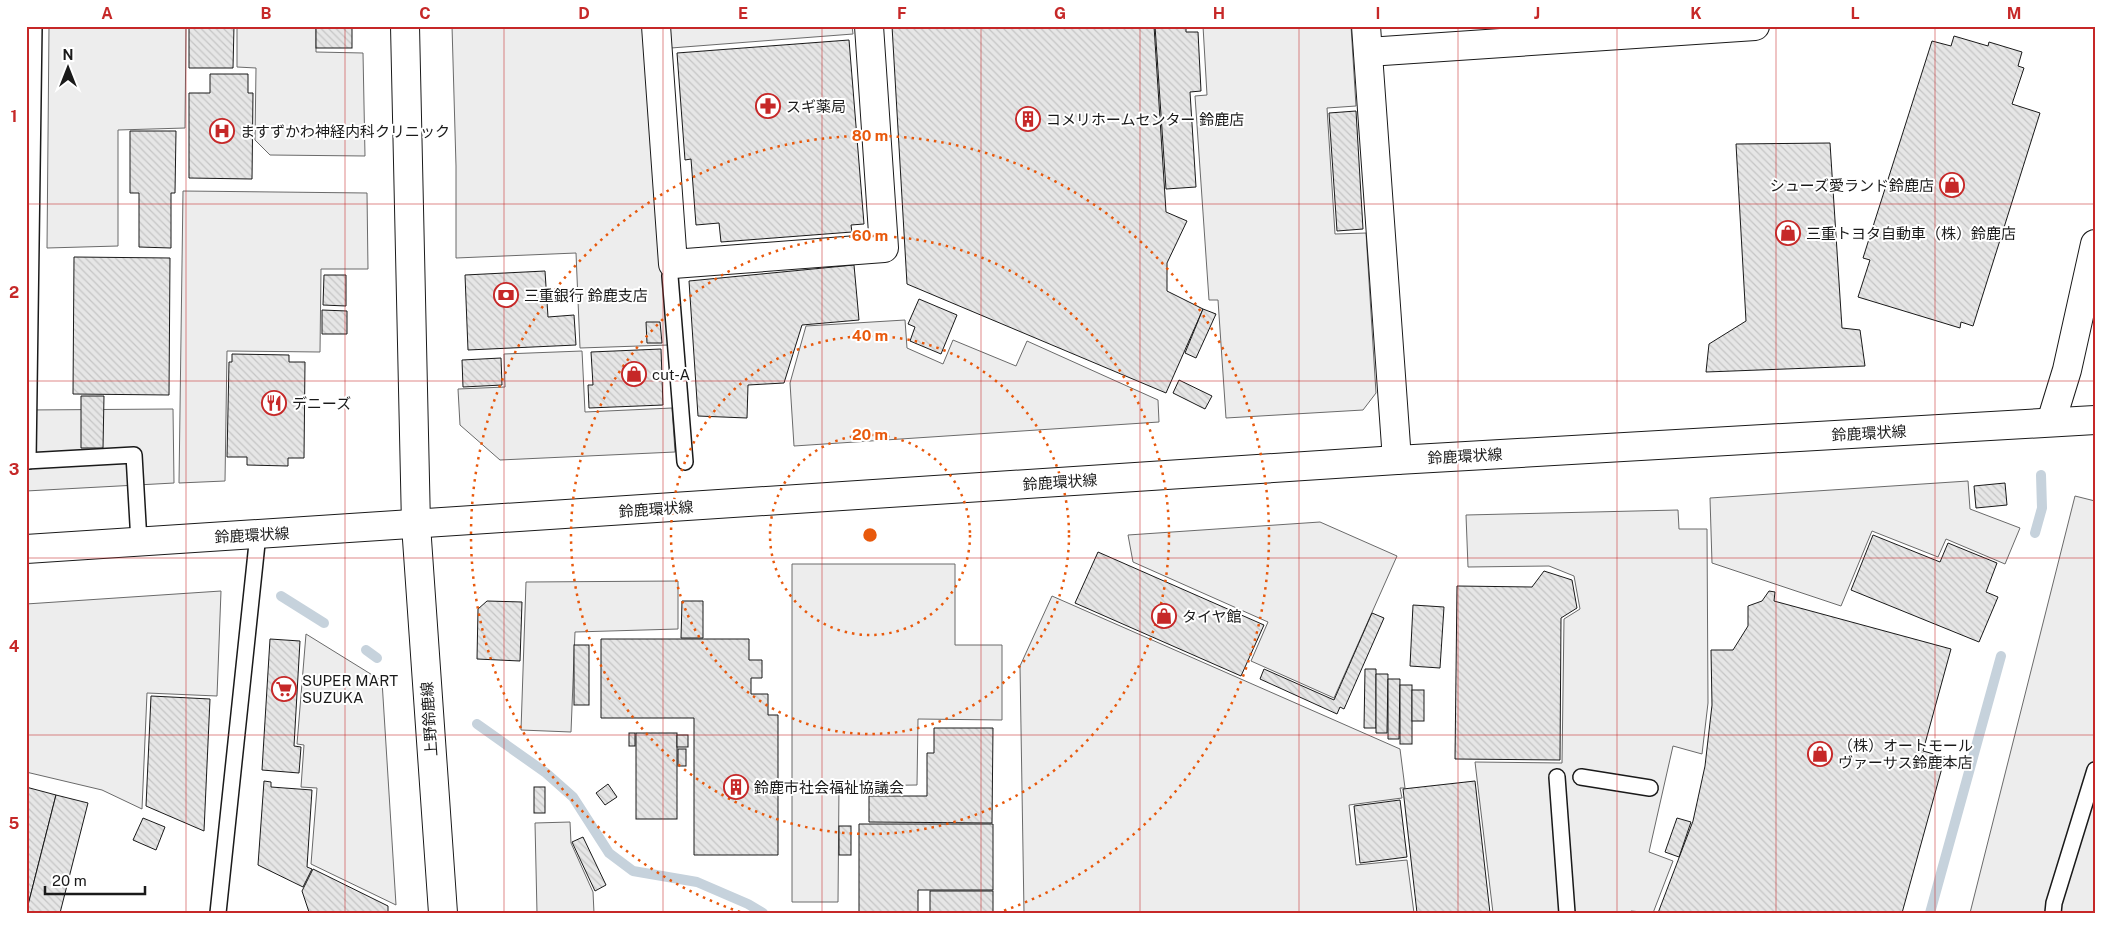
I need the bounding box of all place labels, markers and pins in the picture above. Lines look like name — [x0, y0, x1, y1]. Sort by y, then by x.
pharmacy icon: スギ薬局 — [755, 93, 781, 119]
place label: スギ薬局 — [786, 98, 846, 115]
building icon: コメリホームセンター 鈴鹿店 — [1015, 106, 1041, 132]
place label: コメリホームセンター 鈴鹿店 — [1046, 111, 1244, 128]
hospital icon: ますずかわ神経内科クリニック — [209, 118, 235, 144]
place label: ますずかわ神経内科クリニック — [240, 123, 450, 140]
shop icon: シューズ愛ランド鈴鹿店 — [1939, 172, 1965, 198]
place label: シューズ愛ランド鈴鹿店 — [1770, 177, 1934, 194]
shop icon: 三重トヨタ自動車（株）鈴鹿店 — [1775, 220, 1801, 246]
place label: 三重トヨタ自動車（株）鈴鹿店 — [1806, 225, 2016, 242]
bank icon: 三重銀行 鈴鹿支店 — [493, 282, 519, 308]
place label: 三重銀行 鈴鹿支店 — [524, 287, 648, 304]
shop icon: cut-A — [621, 361, 647, 387]
place label: cut-A — [652, 366, 691, 383]
restaurant icon: デニーズ — [261, 390, 287, 416]
place label: デニーズ — [292, 395, 351, 412]
centre of rings — [861, 526, 879, 544]
shop icon: タイヤ館 — [1151, 603, 1177, 629]
place label: タイヤ館 — [1182, 608, 1242, 625]
place label: SUPER MART SUZUKA — [302, 672, 398, 706]
supermarket icon: SUPER MART SUZUKA — [271, 676, 297, 702]
place label: （株）オートモール ヴァーサス鈴鹿本店 — [1838, 737, 1973, 771]
shop icon: （株）オートモール ヴァーサス鈴鹿本店 — [1807, 741, 1833, 767]
building icon: 鈴鹿市社会福祉協議会 — [723, 774, 749, 800]
place label: 鈴鹿市社会福祉協議会 — [754, 779, 904, 796]

